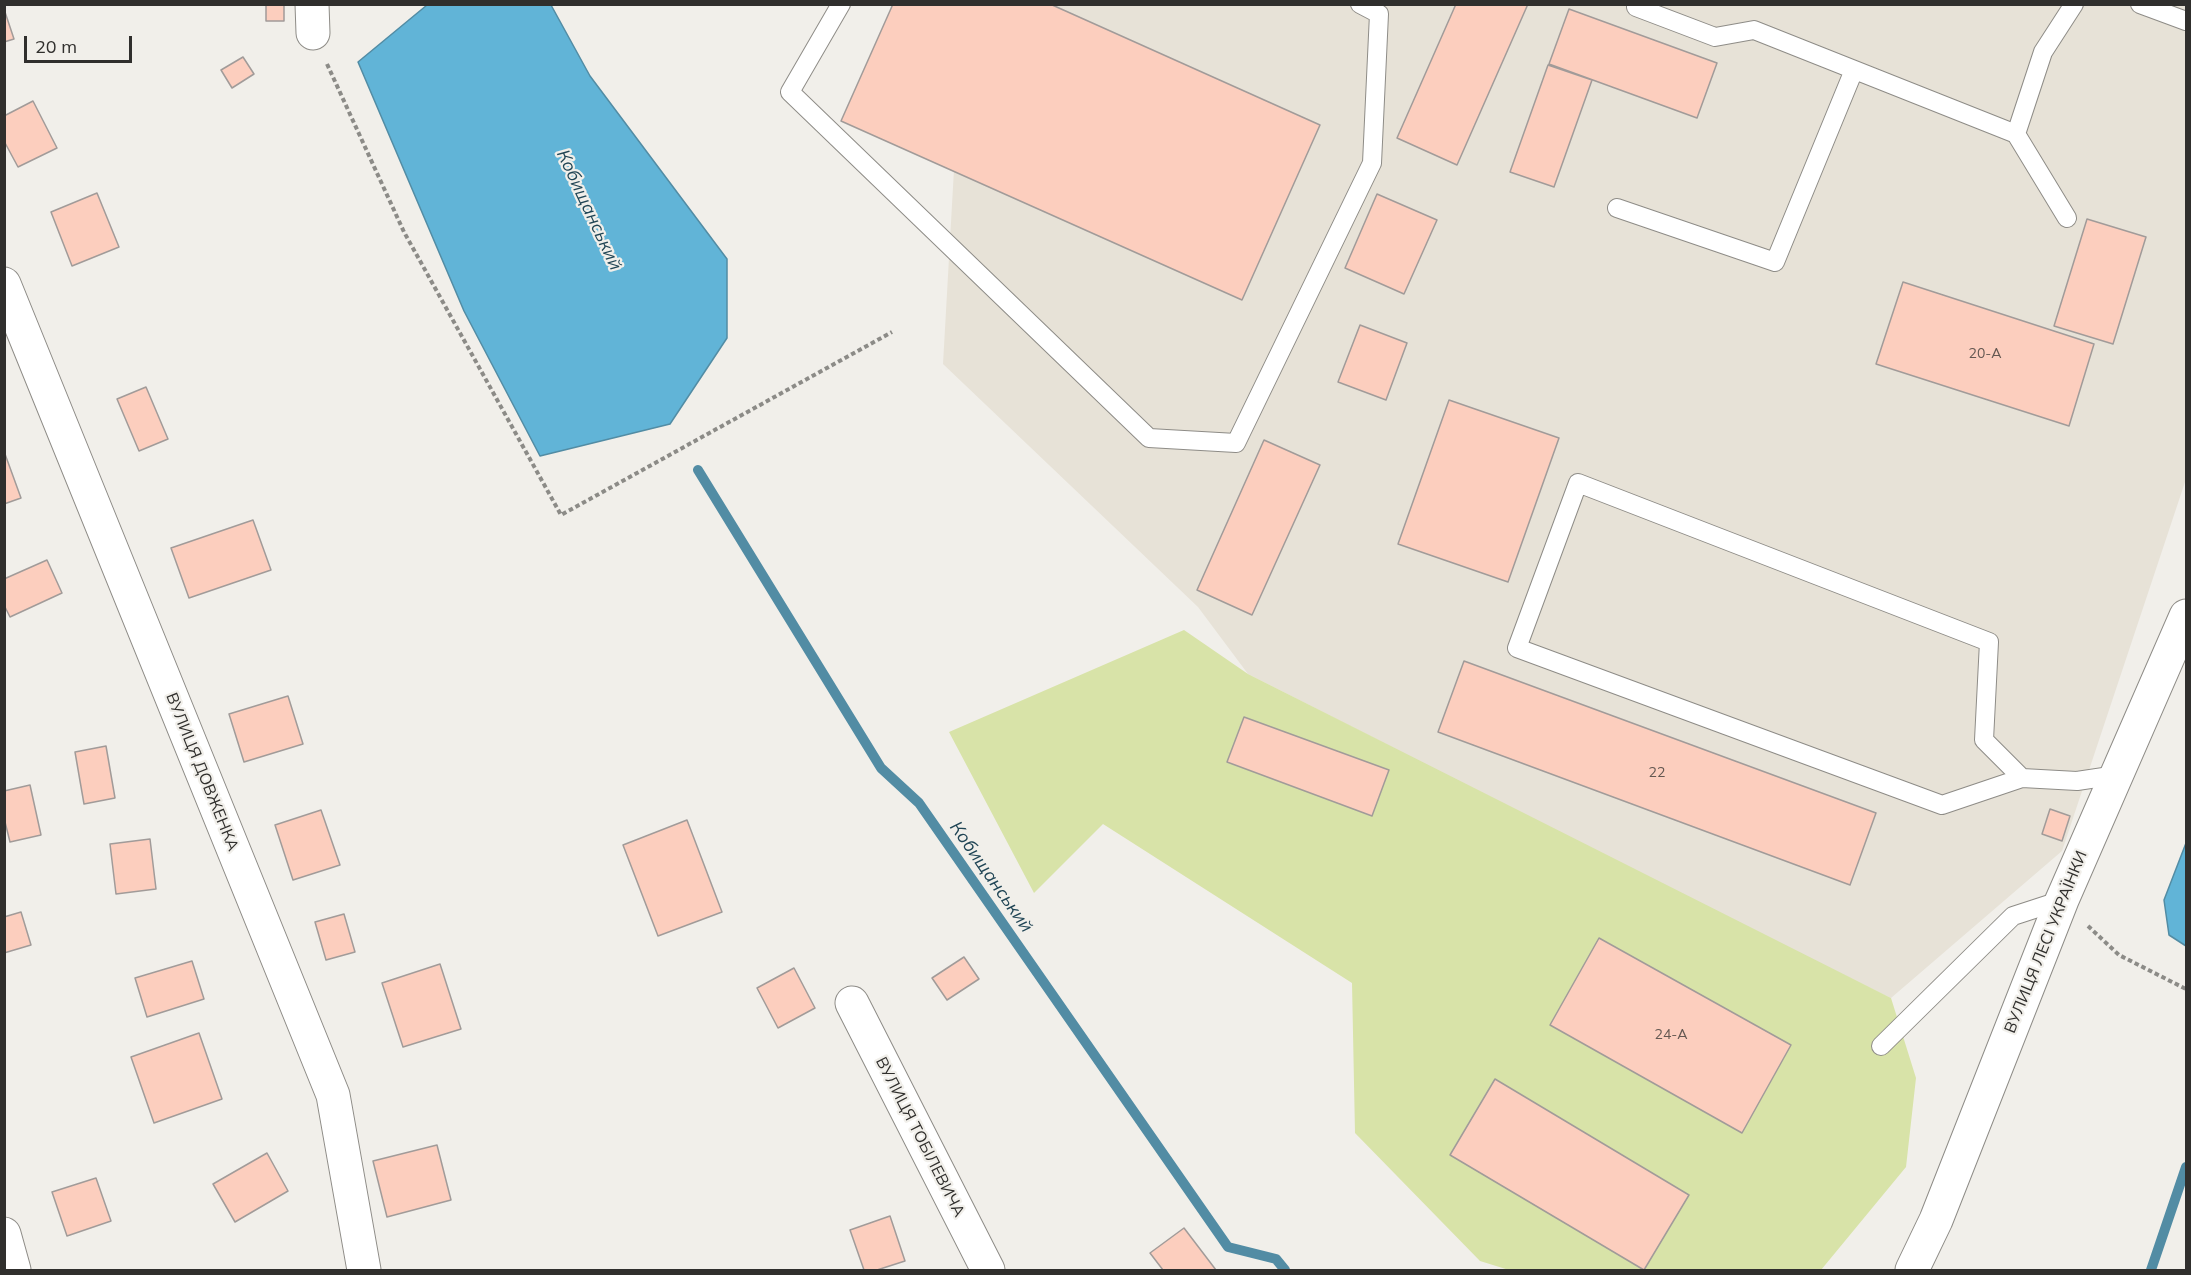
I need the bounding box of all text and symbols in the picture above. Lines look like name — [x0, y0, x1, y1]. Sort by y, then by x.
scale bar — [27, 24, 135, 62]
text: 20 m — [35, 35, 77, 58]
water label: Кобищанський — [552, 146, 626, 274]
house number: 20-А — [1969, 346, 2001, 362]
street label: ВУЛИЦЯ ДОВЖЕНКА — [161, 690, 243, 854]
house number: 22 — [1649, 765, 1665, 781]
water label: Кобищанський — [945, 817, 1037, 937]
street label: ВУЛИЦЯ ЛЕСІ УКРАЇНКИ — [2001, 848, 2091, 1036]
house number: 24-А — [1655, 1027, 1687, 1043]
street label: ВУЛИЦЯ ТОБІЛЕВИЧА — [871, 1054, 969, 1220]

